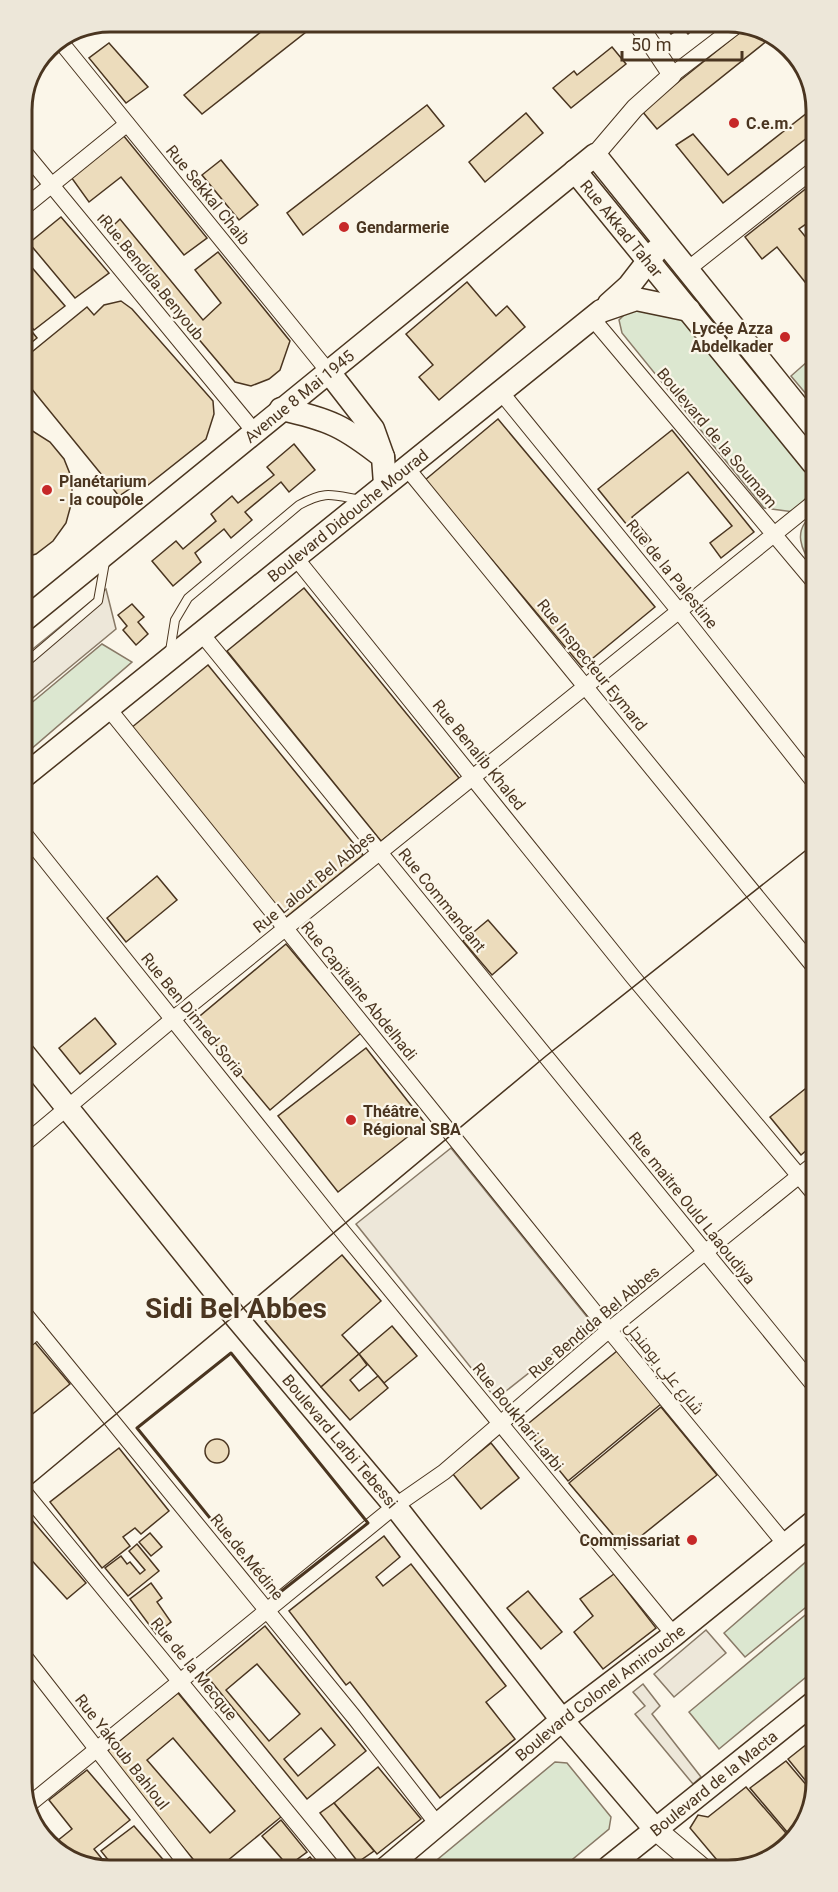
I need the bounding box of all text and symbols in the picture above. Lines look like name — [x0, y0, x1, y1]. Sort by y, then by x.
scale bar — [622, 24, 742, 62]
text: 50 m — [631, 34, 671, 55]
place label: C.e.m. — [746, 114, 793, 133]
marker: C.e.m. — [727, 116, 741, 130]
street label: Rue Sekkal Chaib — [162, 141, 254, 249]
street label: Rue Akkad Tahar — [577, 176, 667, 281]
street label: Rue Bendida Benyoub — [96, 212, 208, 344]
place label: Gendarmerie — [356, 218, 450, 237]
marker: Gendarmerie — [337, 220, 351, 234]
place label: Lycée Azza Abdelkader — [691, 319, 773, 356]
marker: Lycée Azza Abdelkader — [778, 330, 792, 344]
street label: Avenue 8 Mai 1945 — [240, 346, 358, 446]
street label: Boulevard de la Soumam — [653, 364, 781, 512]
street label: Boulevard Didouche Mourad — [264, 445, 432, 586]
place label: Planétarium - la coupole — [59, 472, 147, 509]
marker: Planétarium - la coupole — [40, 483, 54, 497]
street label: Rue de la Palestine — [622, 516, 722, 632]
street label: Rue Inspecteur Eymard — [533, 595, 651, 735]
street label: Rue Benalib Khaled — [429, 696, 529, 814]
street label: Rue Lalout Bel Abbes — [249, 827, 379, 937]
street label: Rue Commandant — [394, 844, 490, 956]
street label: Rue Capitaine Abdelhadi — [297, 918, 421, 1064]
street label: Rue Ben Dimred Soria — [137, 949, 249, 1081]
place label: Théâtre Régional SBA — [363, 1102, 461, 1139]
marker: Théâtre Régional SBA — [344, 1113, 358, 1127]
street label: Rue maitre Ould Laaoudiya — [625, 1128, 759, 1288]
street label: Rue Bendida Bel Abbes — [525, 1262, 663, 1382]
district label: Sidi Bel Abbes — [145, 1292, 327, 1325]
street label: شارع علي بومنجل — [617, 1318, 707, 1421]
street label: Rue Boukhari Larbi — [469, 1359, 567, 1475]
street label: Boulevard Larbi Tebessi — [279, 1370, 402, 1512]
street label: Rue de Médine — [206, 1510, 288, 1604]
place label: Commissariat — [579, 1531, 681, 1550]
marker: Commissariat — [685, 1533, 699, 1547]
street label: Rue de la Mecque — [147, 1614, 241, 1724]
street label: Boulevard Colonel Amirouche — [511, 1621, 688, 1765]
street label: Rue Yakoub Bahloul — [71, 1691, 173, 1813]
street label: Boulevard de la Macta — [646, 1726, 781, 1840]

